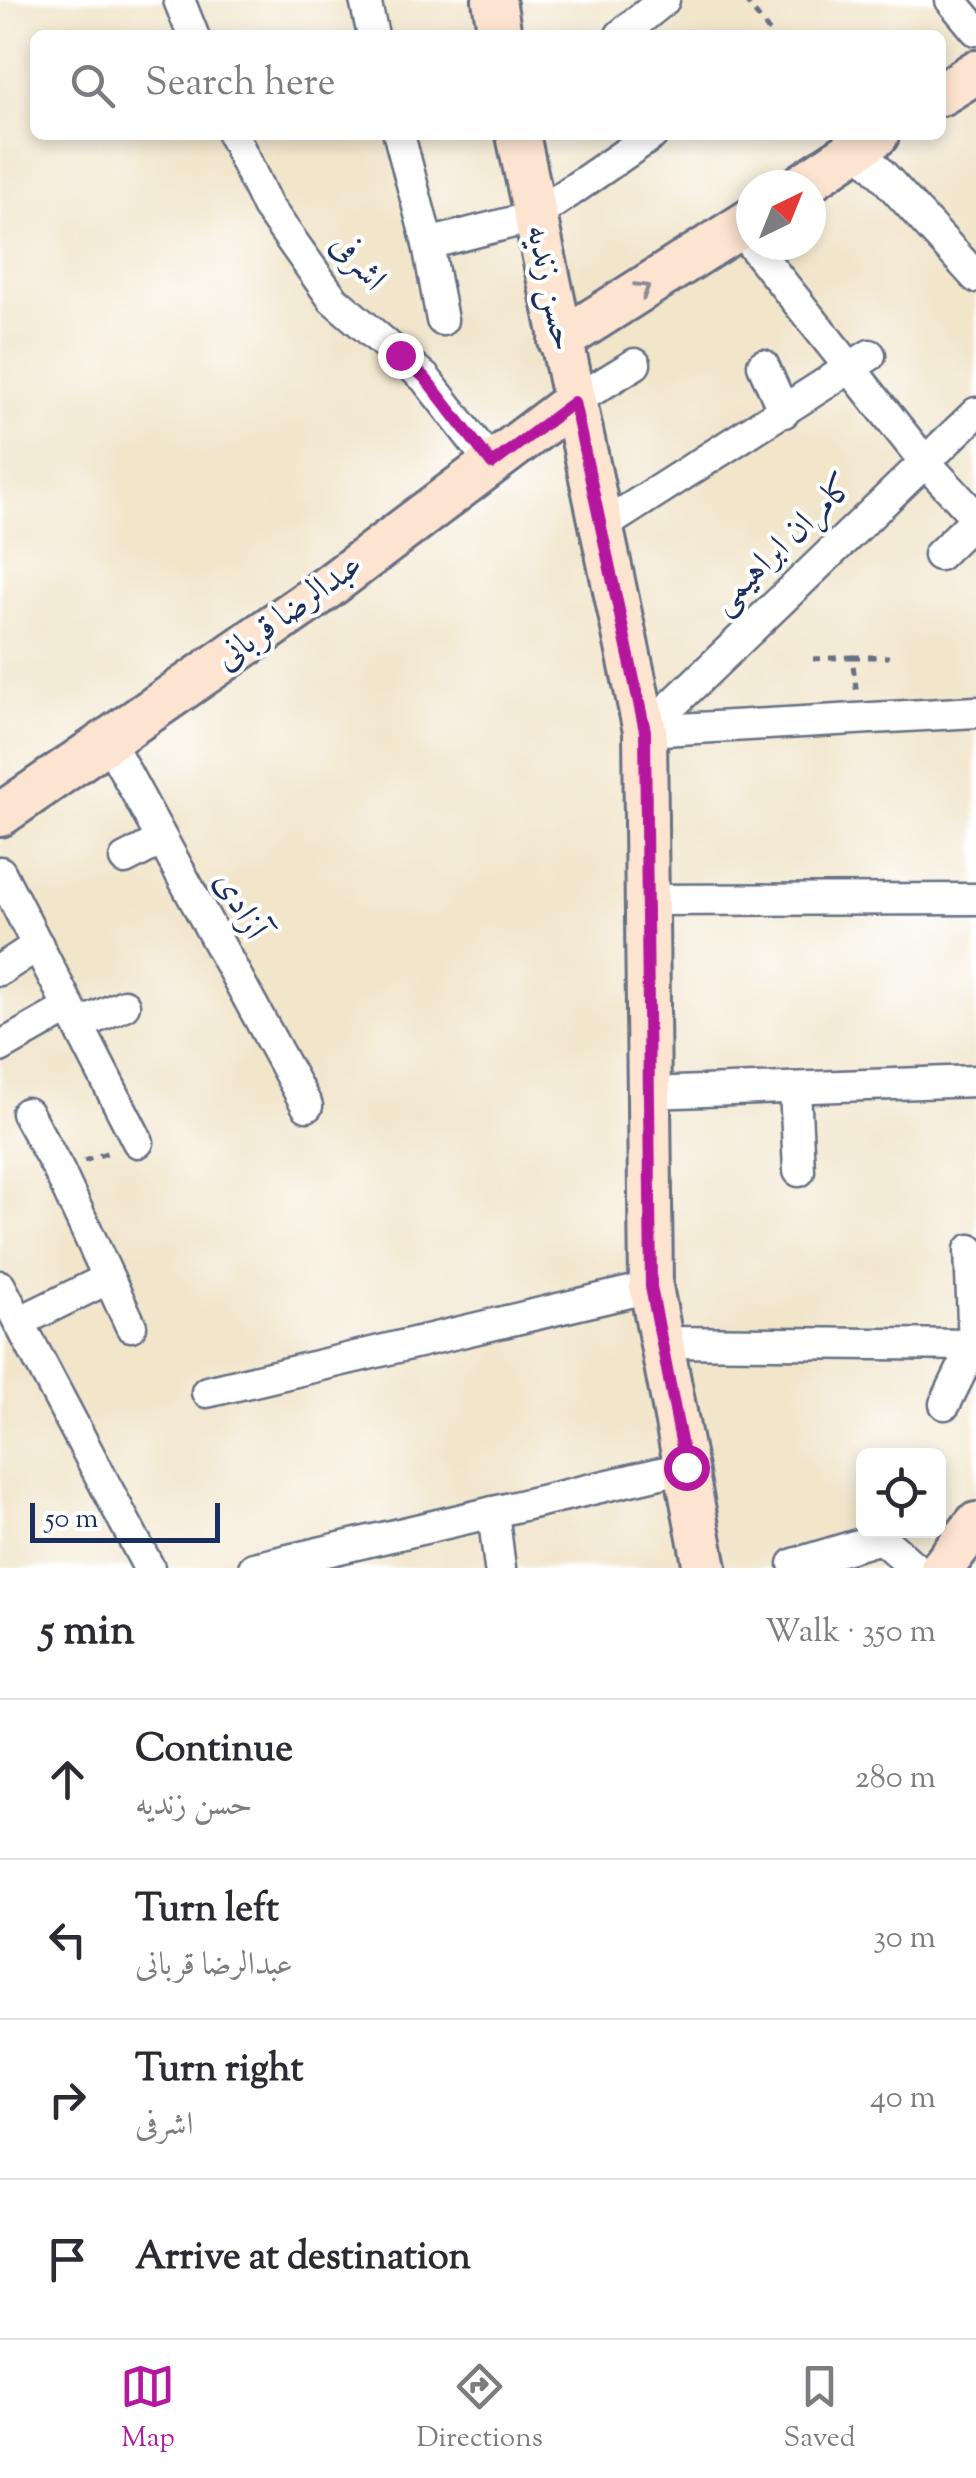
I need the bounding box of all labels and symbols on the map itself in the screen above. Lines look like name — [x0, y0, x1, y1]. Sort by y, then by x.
north arrow — [736, 170, 826, 260]
street label: حسن زندیه — [511, 220, 587, 356]
street label: اشرفی — [317, 222, 397, 304]
one-way arrow — [632, 282, 650, 301]
route end — [378, 333, 424, 379]
street label: کامران ابراهیمی — [700, 463, 868, 627]
street label: عبدالرضا قربانی — [205, 542, 375, 684]
street label: آزادی — [199, 862, 280, 953]
route start — [664, 1445, 710, 1491]
scale bar — [30, 1498, 220, 1542]

